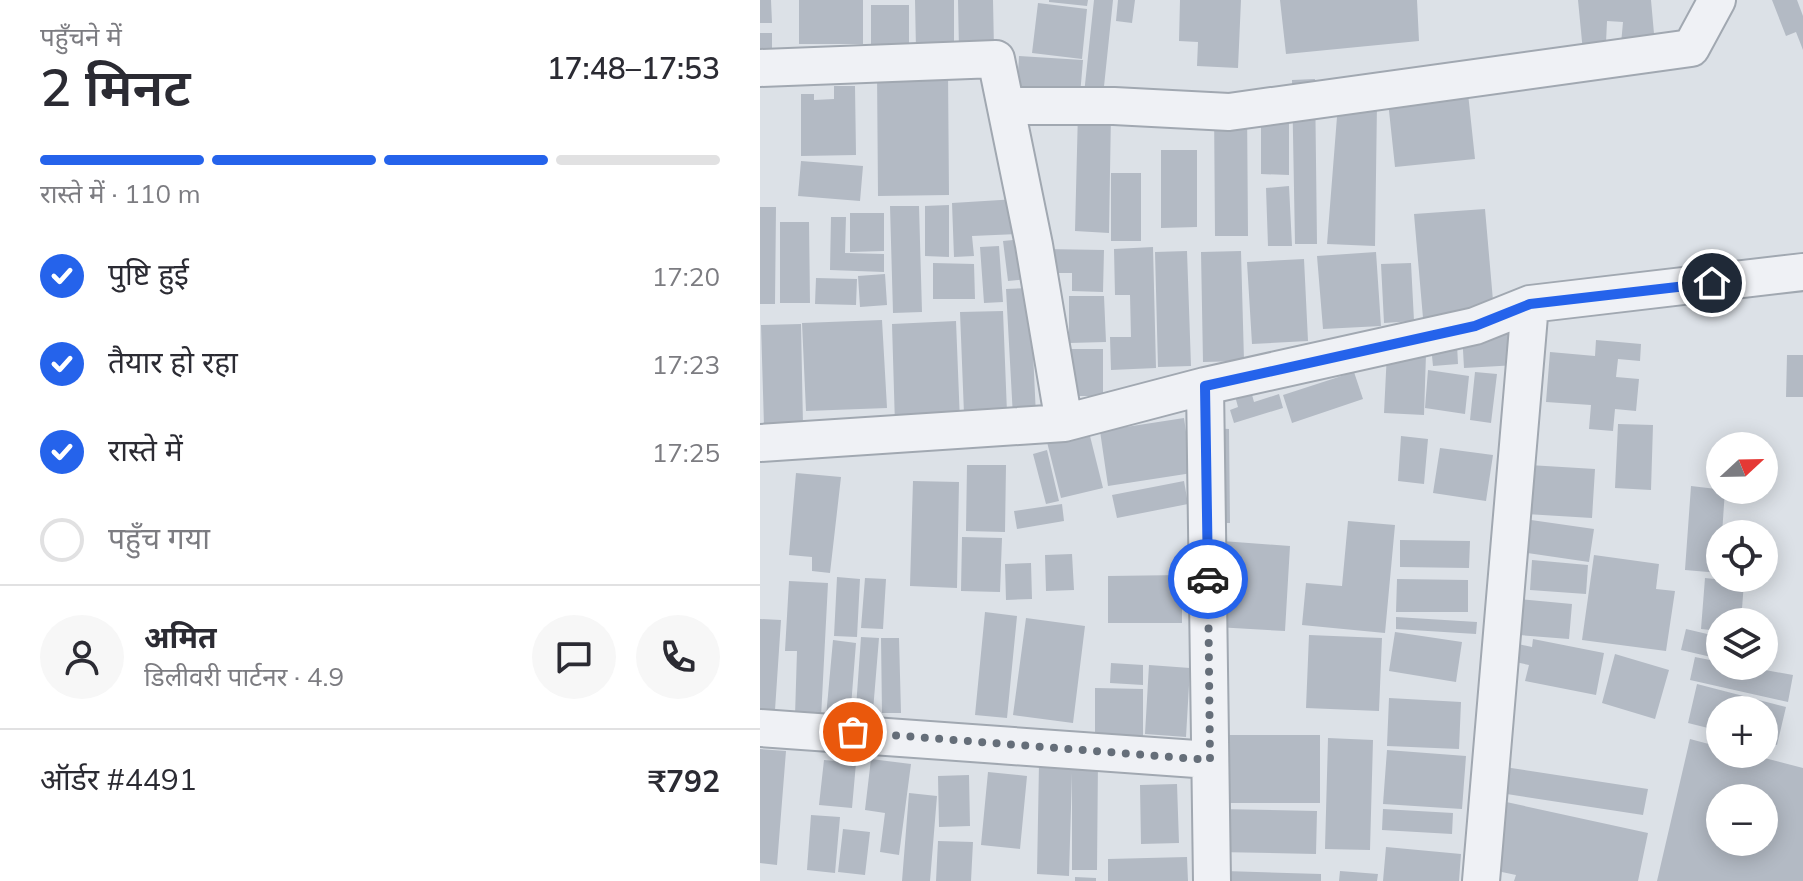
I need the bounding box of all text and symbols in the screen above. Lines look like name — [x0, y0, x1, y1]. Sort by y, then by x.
text: पहुँचने में — [40, 20, 122, 53]
text: 17:48–17:53 — [547, 49, 720, 87]
text: 2 मिनट — [40, 54, 191, 119]
text: रास्ते में · 110 m — [40, 177, 201, 210]
pin — [1678, 249, 1746, 317]
icon: check — [40, 254, 84, 298]
text: पुष्टि हुई — [108, 255, 189, 293]
text: 17:20 — [652, 260, 720, 293]
icon: home — [1690, 261, 1734, 305]
icon: check — [40, 342, 84, 386]
text: तैयार हो रहा — [108, 343, 238, 381]
text: 17:23 — [652, 348, 720, 381]
icon: check — [40, 430, 84, 474]
text: रास्ते में — [108, 431, 183, 469]
north arrow — [1706, 432, 1778, 504]
map controls — [1706, 432, 1778, 856]
text: 17:25 — [652, 436, 720, 469]
text: पहुँच गया — [108, 519, 210, 557]
button: locate — [1706, 520, 1778, 592]
courier — [1168, 539, 1248, 619]
icon: car — [1186, 557, 1230, 601]
button: layers — [1706, 608, 1778, 680]
button: person — [40, 615, 124, 699]
button: chat — [532, 615, 616, 699]
button: phone — [636, 615, 720, 699]
text: अमित — [144, 618, 217, 656]
text: डिलीवरी पार्टनर · 4.9 — [144, 660, 344, 693]
button: + — [1706, 696, 1778, 768]
pin — [819, 698, 887, 766]
icon: bag — [831, 710, 875, 754]
text: ऑर्डर #4491 — [40, 760, 197, 798]
text: ₹792 — [648, 762, 720, 800]
button: − — [1706, 784, 1778, 856]

